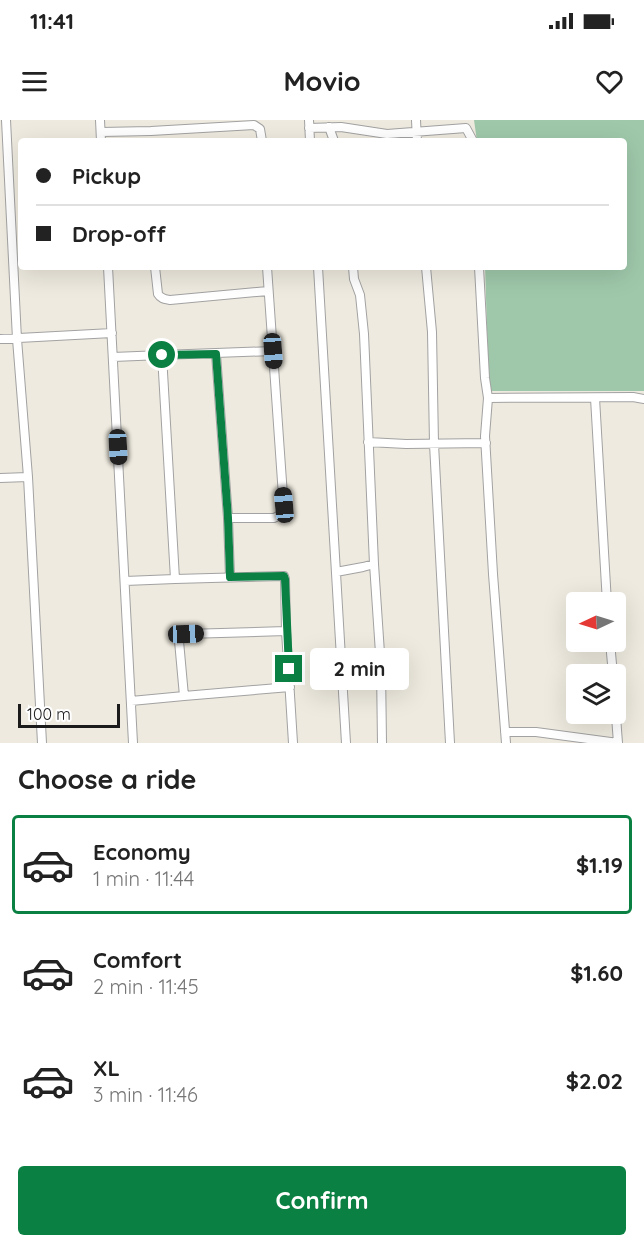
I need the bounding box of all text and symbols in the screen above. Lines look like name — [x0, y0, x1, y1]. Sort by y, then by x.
text: 11:41 — [30, 7, 74, 35]
text: Movio — [283, 64, 361, 98]
icon: menu — [18, 65, 51, 98]
icon: heart — [593, 65, 626, 98]
text: Pickup — [72, 162, 141, 190]
text: Drop-off — [72, 220, 166, 248]
car — [263, 332, 283, 370]
route start — [148, 341, 175, 368]
car — [108, 429, 128, 465]
car — [273, 486, 295, 524]
north arrow — [566, 592, 626, 652]
map controls — [566, 592, 626, 724]
car — [168, 624, 204, 644]
callout: 2 min — [310, 648, 409, 690]
route end — [275, 655, 302, 682]
text: 2 min — [333, 656, 386, 681]
button: layers — [566, 664, 626, 724]
scale bar — [18, 701, 120, 728]
text: 100 m — [27, 704, 71, 724]
text: Choose a ride — [18, 762, 196, 796]
icon: car — [21, 838, 75, 892]
text: Economy — [93, 838, 191, 866]
text: $1.19 — [576, 851, 623, 879]
text: 1 min · 11:44 — [93, 866, 194, 891]
icon: car — [21, 946, 75, 1000]
text: Comfort — [93, 946, 182, 974]
text: $1.60 — [570, 959, 623, 987]
text: 2 min · 11:45 — [93, 974, 199, 999]
icon: car — [21, 1054, 75, 1108]
text: XL — [93, 1054, 120, 1082]
text: $2.02 — [566, 1067, 623, 1095]
text: 3 min · 11:46 — [93, 1082, 198, 1107]
button: Confirm — [18, 1166, 626, 1235]

